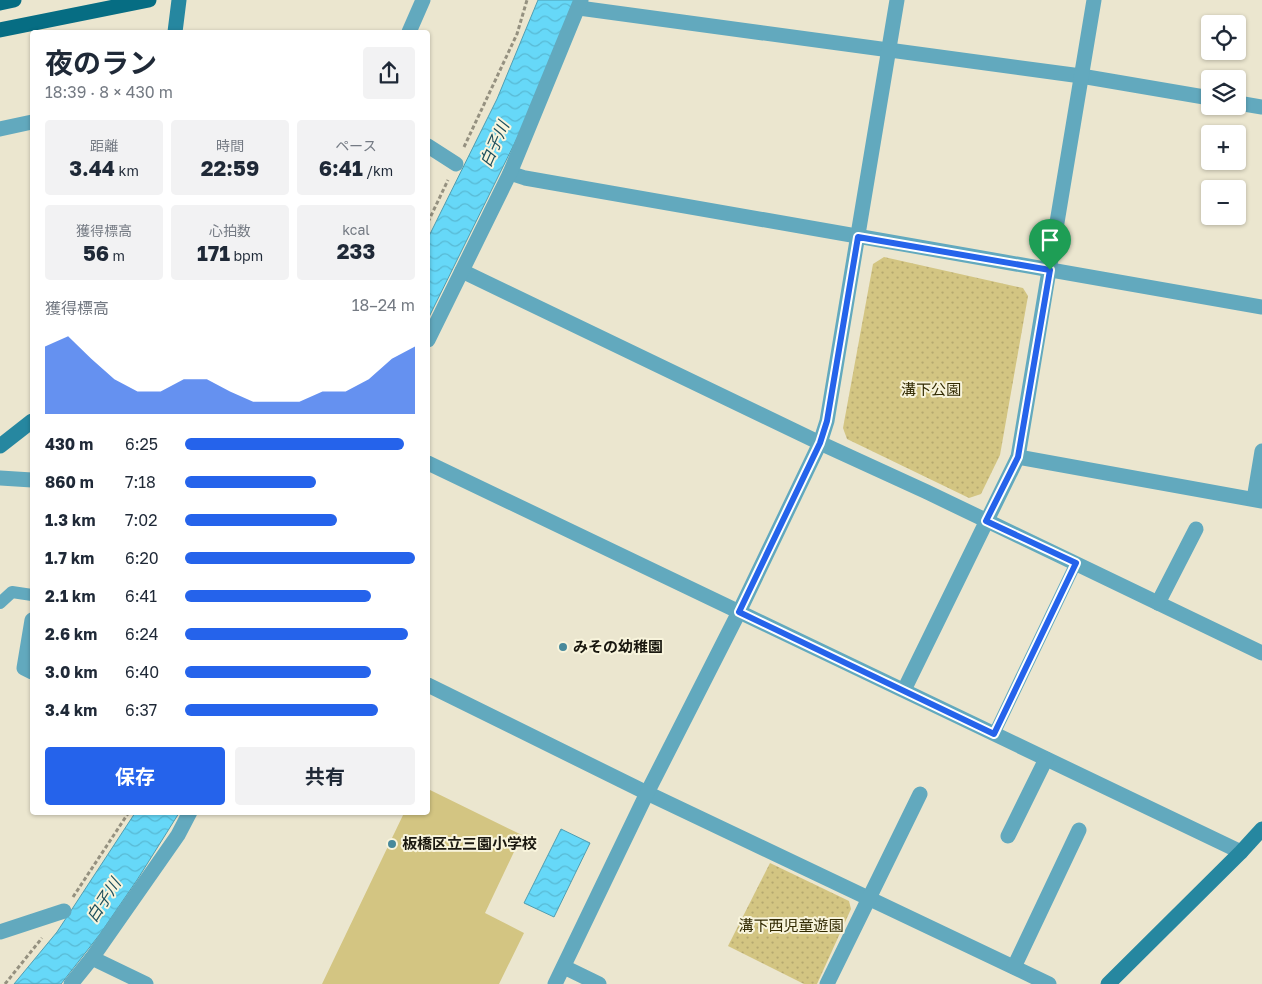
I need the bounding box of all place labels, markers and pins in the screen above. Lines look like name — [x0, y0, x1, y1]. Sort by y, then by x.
pin — [1029, 219, 1071, 270]
place label: みその幼稚園 — [573, 637, 663, 655]
marker: みその幼稚園 — [557, 641, 569, 653]
place label: 板橋区立三園小学校 — [402, 834, 537, 852]
marker: 板橋区立三園小学校 — [386, 838, 398, 850]

